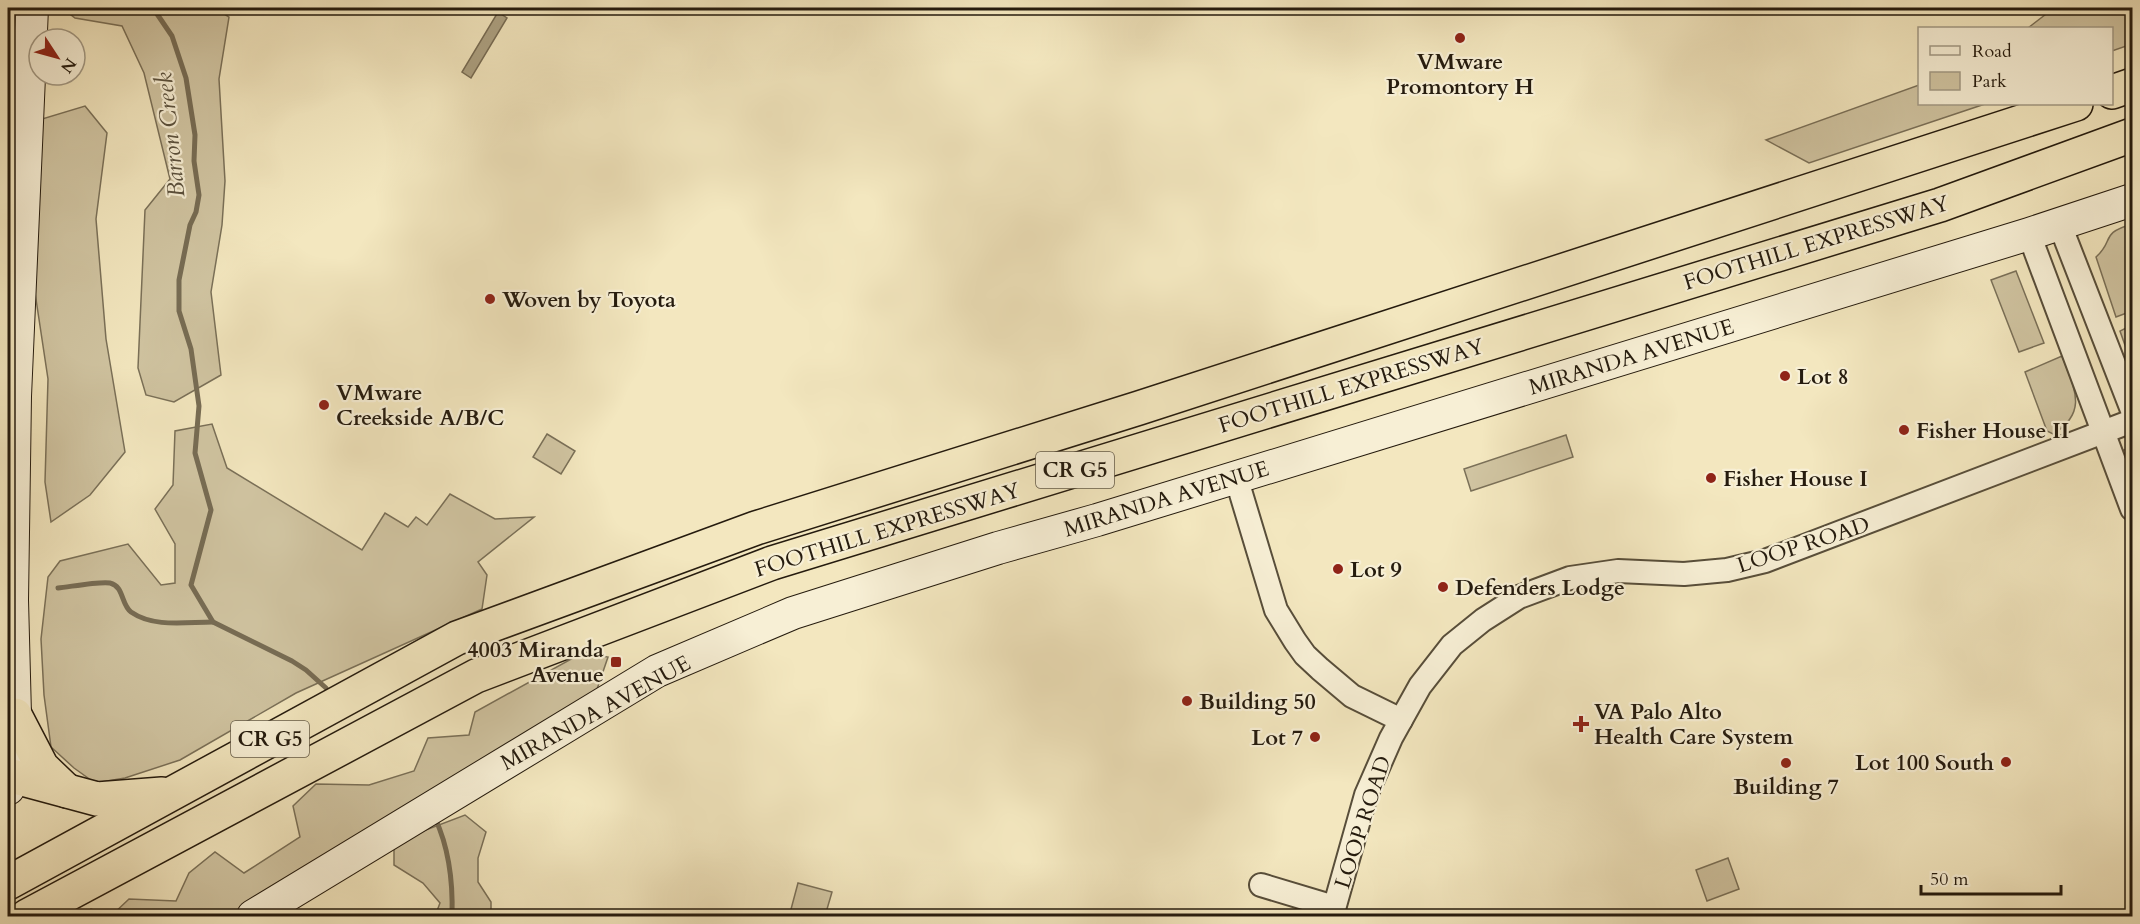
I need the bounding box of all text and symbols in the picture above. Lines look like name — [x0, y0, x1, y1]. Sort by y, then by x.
north arrow — [27, 27, 87, 87]
legend — [1918, 27, 2113, 105]
marker: VMware Promontory H — [1453, 31, 1467, 45]
text: Road — [1972, 39, 2012, 64]
place label: VMware Promontory H — [1386, 47, 1534, 102]
text: N — [55, 53, 81, 77]
text: Park — [1972, 69, 2007, 94]
water label: Barron Creek — [147, 70, 193, 199]
street label: FOOTHILL EXPRESSWAY — [1680, 188, 1953, 298]
place label: Woven by Toyota — [501, 285, 676, 315]
marker: Woven by Toyota — [483, 292, 497, 306]
street label: MIRANDA AVENUE — [1525, 311, 1738, 402]
street label: FOOTHILL EXPRESSWAY — [1215, 331, 1488, 441]
place label: Lot 8 — [1797, 362, 1849, 392]
marker: Lot 8 — [1778, 369, 1792, 383]
place label: VMware Creekside A/B/C — [336, 378, 504, 433]
marker: VMware Creekside A/B/C — [317, 398, 331, 412]
place label: Fisher House II — [1916, 416, 2069, 446]
marker: Fisher House II — [1897, 423, 1911, 437]
road number: CR G5 — [1036, 452, 1114, 488]
street label: MIRANDA AVENUE — [1060, 453, 1273, 544]
place label: Fisher House I — [1723, 464, 1868, 494]
marker: Fisher House I — [1704, 471, 1718, 485]
street label: FOOTHILL EXPRESSWAY — [751, 475, 1024, 585]
street label: LOOP ROAD — [1733, 509, 1874, 581]
place label: Lot 9 — [1350, 555, 1402, 585]
marker: Lot 9 — [1331, 562, 1345, 576]
place label: Defenders Lodge — [1455, 573, 1625, 603]
marker: Defenders Lodge — [1436, 580, 1450, 594]
place label: 4003 Miranda Avenue — [467, 635, 604, 690]
street label: MIRANDA AVENUE — [495, 648, 696, 778]
marker: 4003 Miranda Avenue — [609, 655, 623, 669]
place label: Building 50 — [1199, 687, 1316, 717]
marker: Building 50 — [1180, 694, 1194, 708]
place label: VA Palo Alto Health Care System — [1594, 697, 1794, 752]
marker: VA Palo Alto Health Care System — [1572, 715, 1590, 733]
road number: CR G5 — [231, 721, 309, 757]
place label: Lot 7 — [1251, 723, 1303, 753]
marker: Lot 7 — [1308, 730, 1322, 744]
place label: Lot 100 South — [1855, 748, 1994, 778]
street label: LOOP ROAD — [1327, 752, 1399, 893]
marker: Lot 100 South — [1999, 755, 2013, 769]
marker: Building 7 — [1779, 756, 1793, 770]
place label: Building 7 — [1733, 772, 1839, 802]
scale bar — [1921, 858, 2060, 896]
text: 50 m — [1930, 867, 1969, 892]

